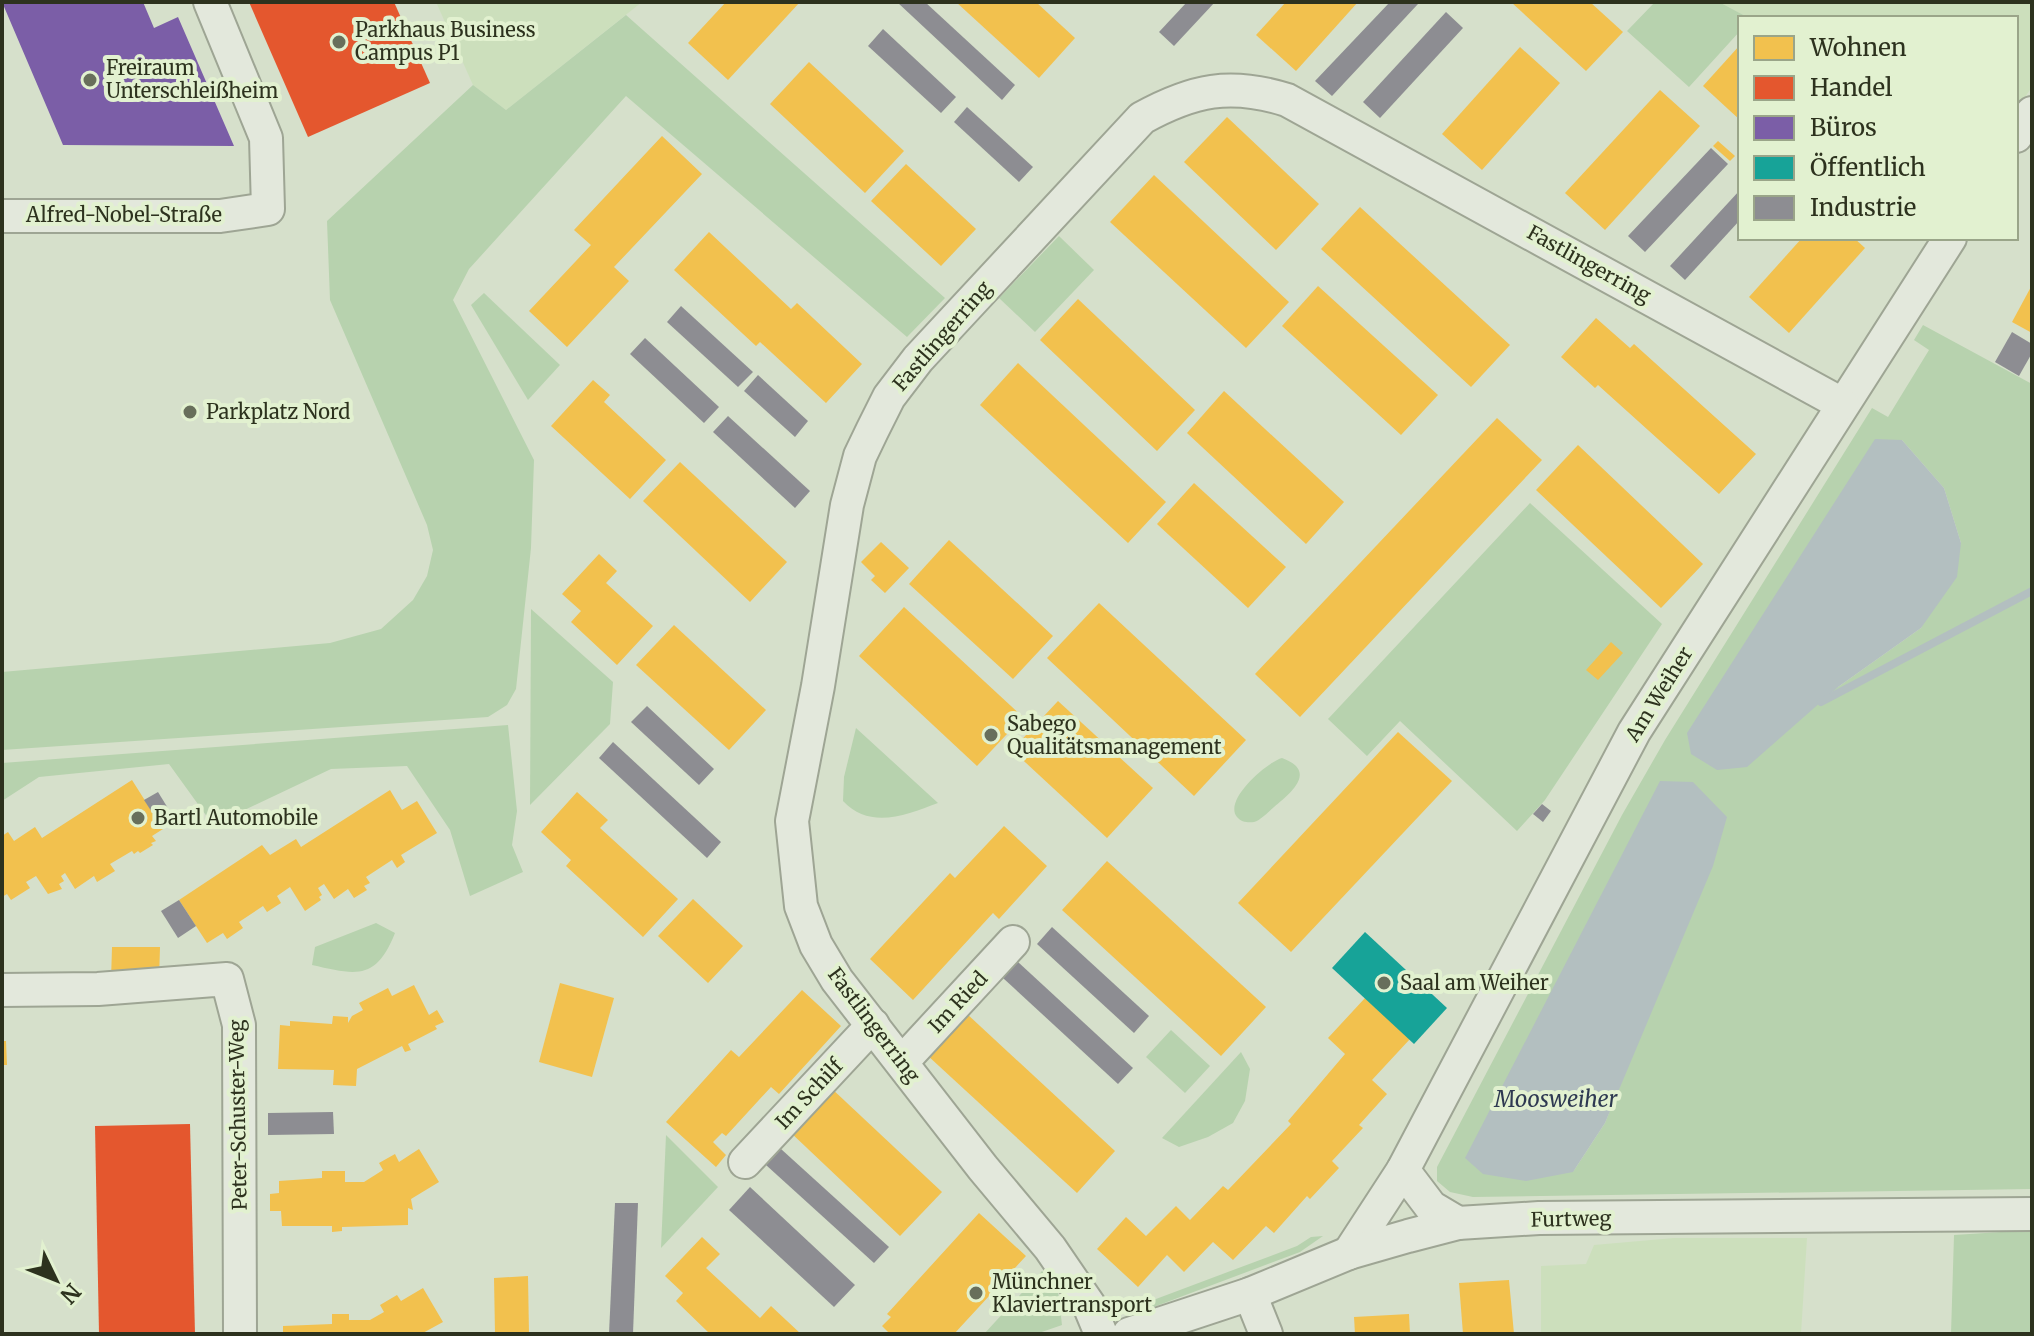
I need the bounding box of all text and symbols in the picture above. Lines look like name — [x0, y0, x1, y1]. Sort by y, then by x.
legend — [1738, 16, 2018, 240]
place label: Parkhaus Business Campus P1 — [355, 17, 535, 65]
text: Wohnen — [1809, 32, 1907, 63]
marker: Parkhaus Business Campus P1 — [330, 33, 348, 51]
place label: Freiraum Unterschleißheim — [106, 55, 278, 103]
marker: Freiraum Unterschleißheim — [81, 71, 99, 89]
text: Handel — [1810, 72, 1892, 103]
text: Büros — [1810, 112, 1877, 143]
text: Öffentlich — [1810, 152, 1926, 183]
text: Industrie — [1810, 192, 1916, 223]
street label: Alfred-Nobel-Straße — [25, 202, 222, 227]
street label: Fastlingerring — [1523, 219, 1655, 308]
street label: Fastlingerring — [887, 276, 996, 396]
place label: Parkplatz Nord — [206, 399, 350, 424]
marker: Parkplatz Nord — [181, 403, 199, 421]
street label: Am Weiher — [1619, 642, 1698, 747]
place label: Sabego Qualitätsmanagement — [1007, 711, 1222, 759]
marker: Sabego Qualitätsmanagement — [982, 726, 1000, 744]
place label: Bartl Automobile — [154, 805, 318, 830]
marker: Bartl Automobile — [129, 809, 147, 827]
street label: Fastlingerring — [823, 962, 926, 1087]
street label: Im Ried — [923, 966, 992, 1038]
place label: Saal am Weiher — [1400, 970, 1549, 995]
marker: Saal am Weiher — [1375, 974, 1393, 992]
street label: Peter-Schuster-Weg — [223, 1019, 252, 1211]
street label: Im Schilf — [770, 1052, 848, 1134]
water label: Moosweiher — [1494, 1085, 1619, 1113]
street label: Furtweg — [1530, 1205, 1612, 1232]
north arrow — [16, 1240, 96, 1320]
place label: Münchner Klaviertransport — [992, 1269, 1152, 1317]
text: N — [54, 1278, 87, 1310]
marker: Münchner Klaviertransport — [967, 1284, 985, 1302]

